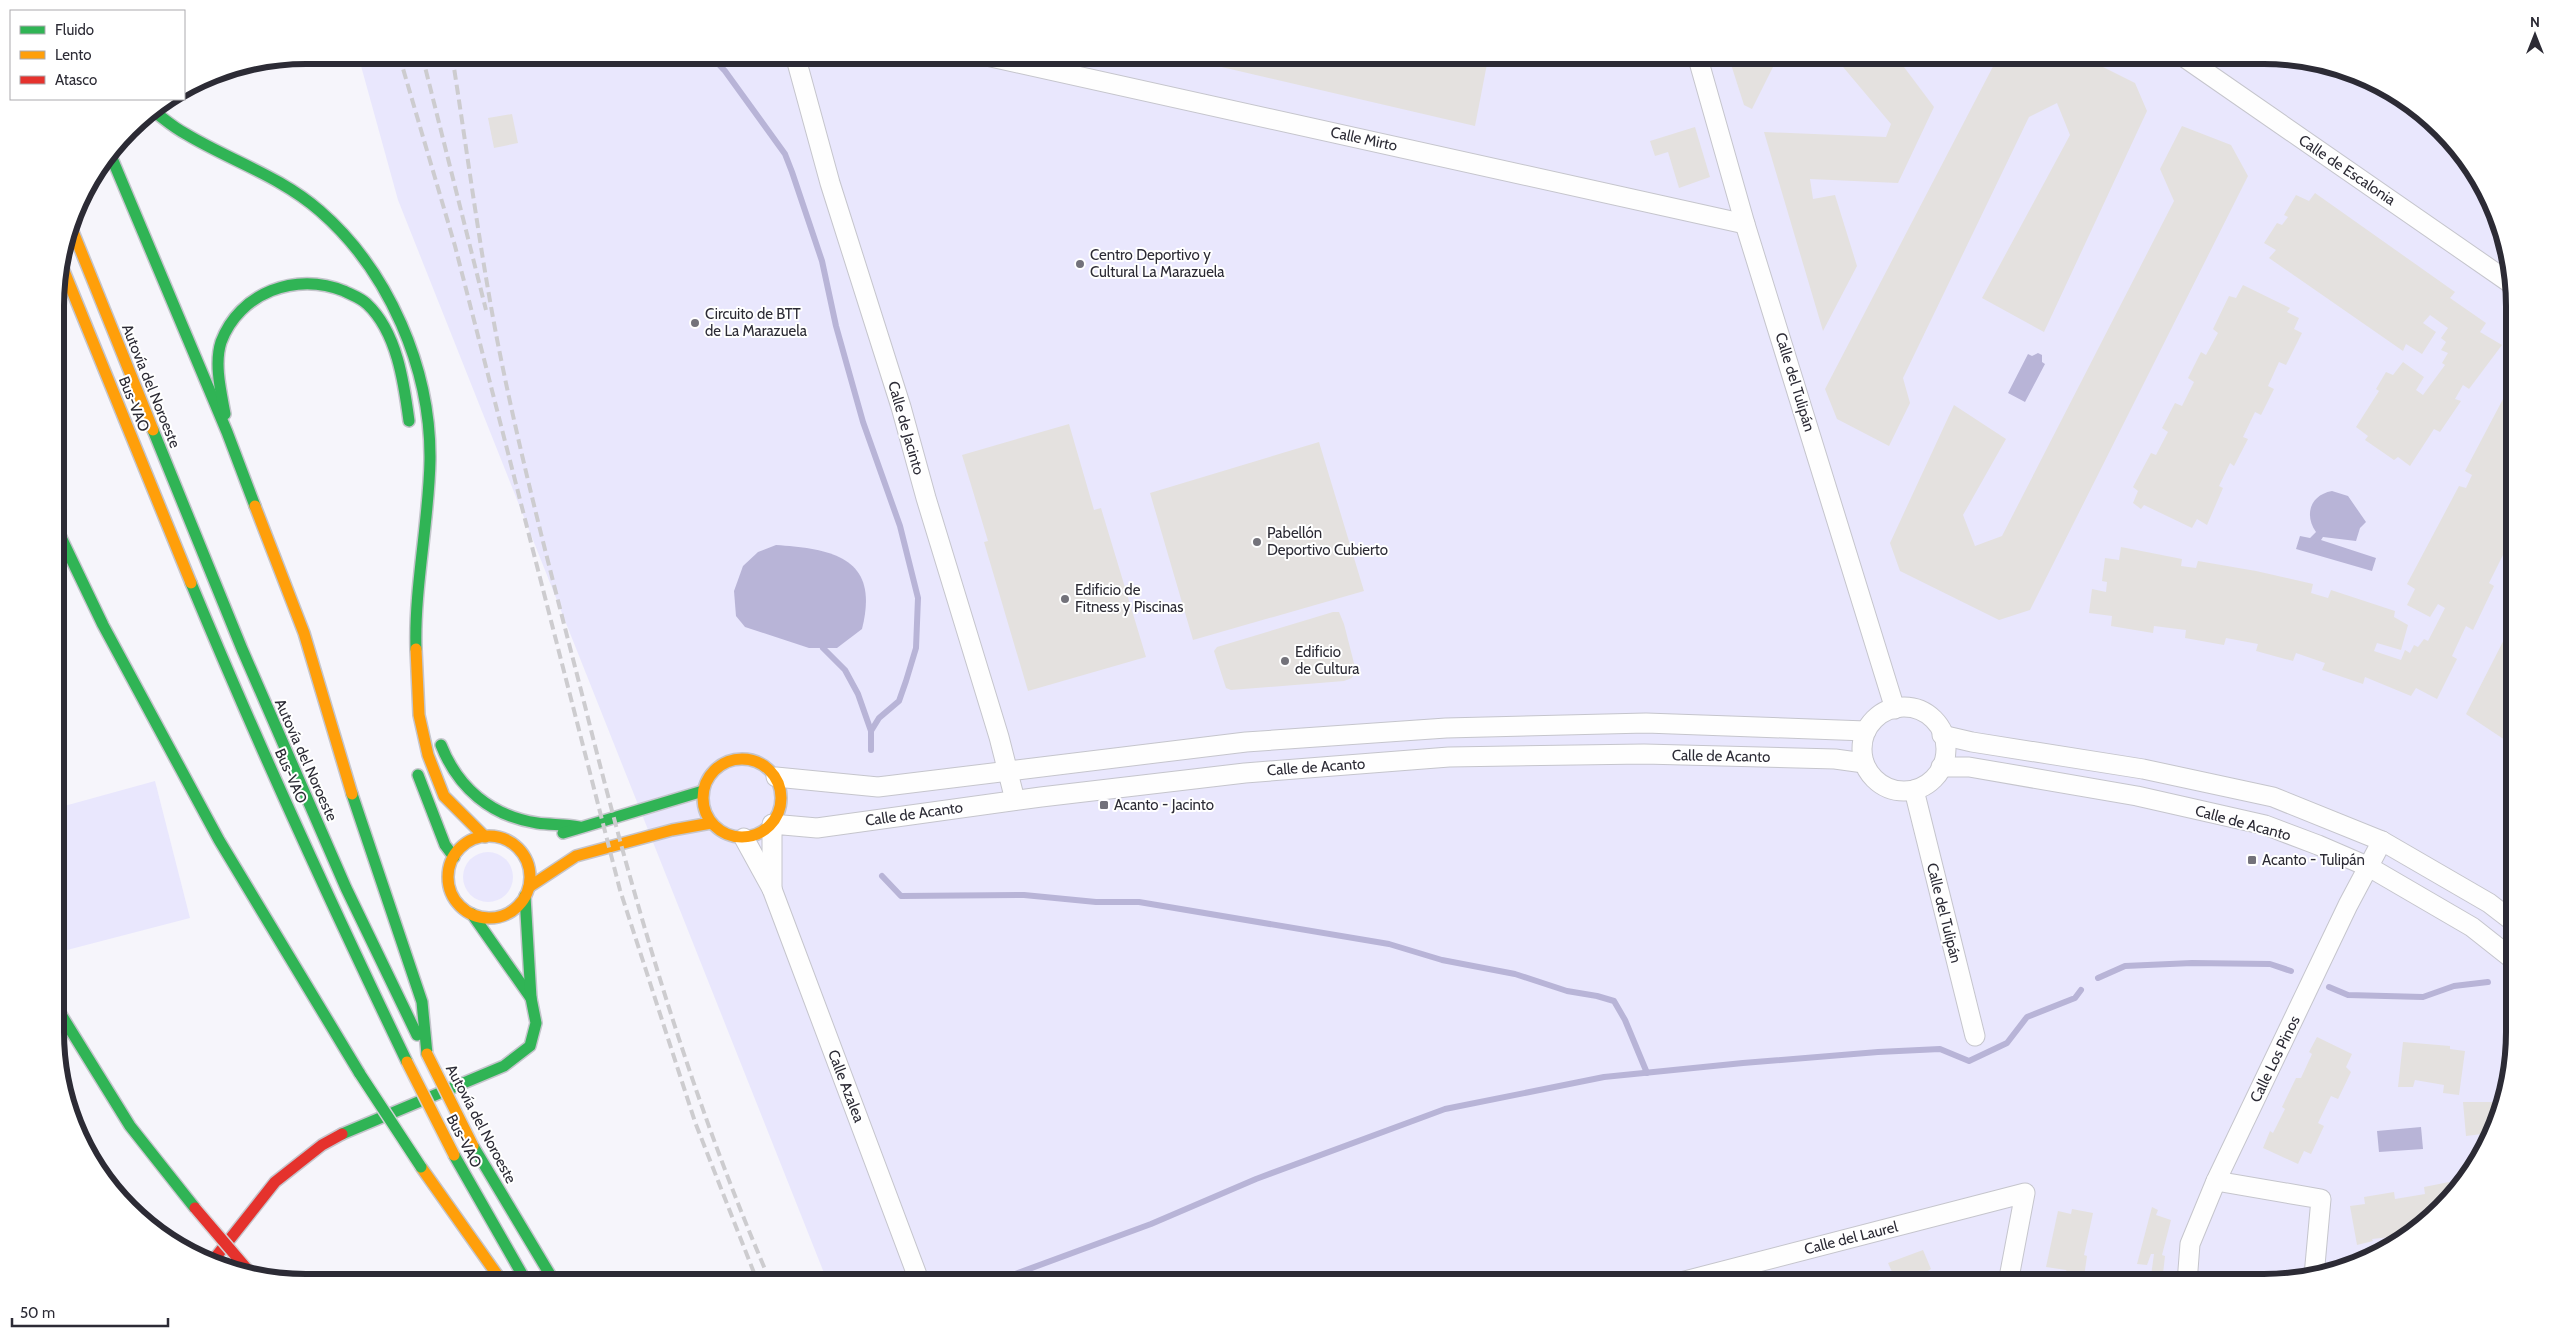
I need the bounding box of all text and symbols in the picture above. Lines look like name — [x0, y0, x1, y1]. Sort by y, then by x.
legend — [10, 10, 185, 100]
north arrow — [2510, 10, 2560, 60]
text: N — [2530, 13, 2540, 31]
text: Fluido — [55, 21, 94, 39]
text: Lento — [55, 46, 92, 64]
text: Atasco — [55, 71, 97, 89]
street label: Calle Mirto — [1329, 123, 1399, 155]
street label: Calle de Escalonia — [2295, 131, 2399, 209]
place label: Centro Deportivo y Cultural La Marazuela — [1090, 246, 1225, 281]
marker: Centro Deportivo y Cultural La Marazuela — [1074, 258, 1086, 270]
place label: Circuito de BTT de La Marazuela — [705, 305, 808, 340]
marker: Circuito de BTT de La Marazuela — [689, 317, 701, 329]
street label: Autovía del Noroeste — [118, 321, 184, 451]
street label: Calle del Tulipán — [1771, 330, 1819, 434]
street label: Bus-VAO — [115, 374, 153, 434]
street label: Calle de Jacinto — [884, 379, 928, 477]
place label: Pabellón Deportivo Cubierto — [1267, 524, 1388, 559]
marker: Pabellón Deportivo Cubierto — [1251, 536, 1263, 548]
place label: Edificio de Fitness y Piscinas — [1075, 581, 1183, 616]
marker: Edificio de Fitness y Piscinas — [1059, 593, 1071, 605]
place label: Edificio de Cultura — [1295, 643, 1360, 678]
marker: Edificio de Cultura — [1279, 655, 1291, 667]
street label: Autovía del Noroeste — [271, 696, 341, 824]
street label: Bus-VAO — [271, 746, 311, 806]
street label: Calle de Acanto — [1672, 746, 1770, 766]
street label: Calle de Acanto — [1266, 755, 1366, 779]
place label: Acanto - Jacinto — [1114, 796, 1214, 814]
street label: Calle de Acanto — [864, 798, 964, 830]
marker: Acanto - Jacinto — [1098, 799, 1110, 811]
street label: Calle de Acanto — [2193, 802, 2293, 844]
place label: Acanto - Tulipán — [2262, 851, 2365, 869]
marker: Acanto - Tulipán — [2246, 854, 2258, 866]
street label: Calle del Tulipán — [1923, 861, 1965, 965]
street label: Calle Los Pinos — [2246, 1013, 2304, 1105]
street label: Calle Azalea — [824, 1047, 868, 1126]
street label: Autovía del Noroeste — [442, 1061, 520, 1187]
street label: Bus-VAO — [442, 1111, 486, 1171]
street label: Calle del Laurel — [1802, 1218, 1900, 1258]
scale bar — [12, 1296, 169, 1328]
text: 50 m — [20, 1304, 55, 1322]

